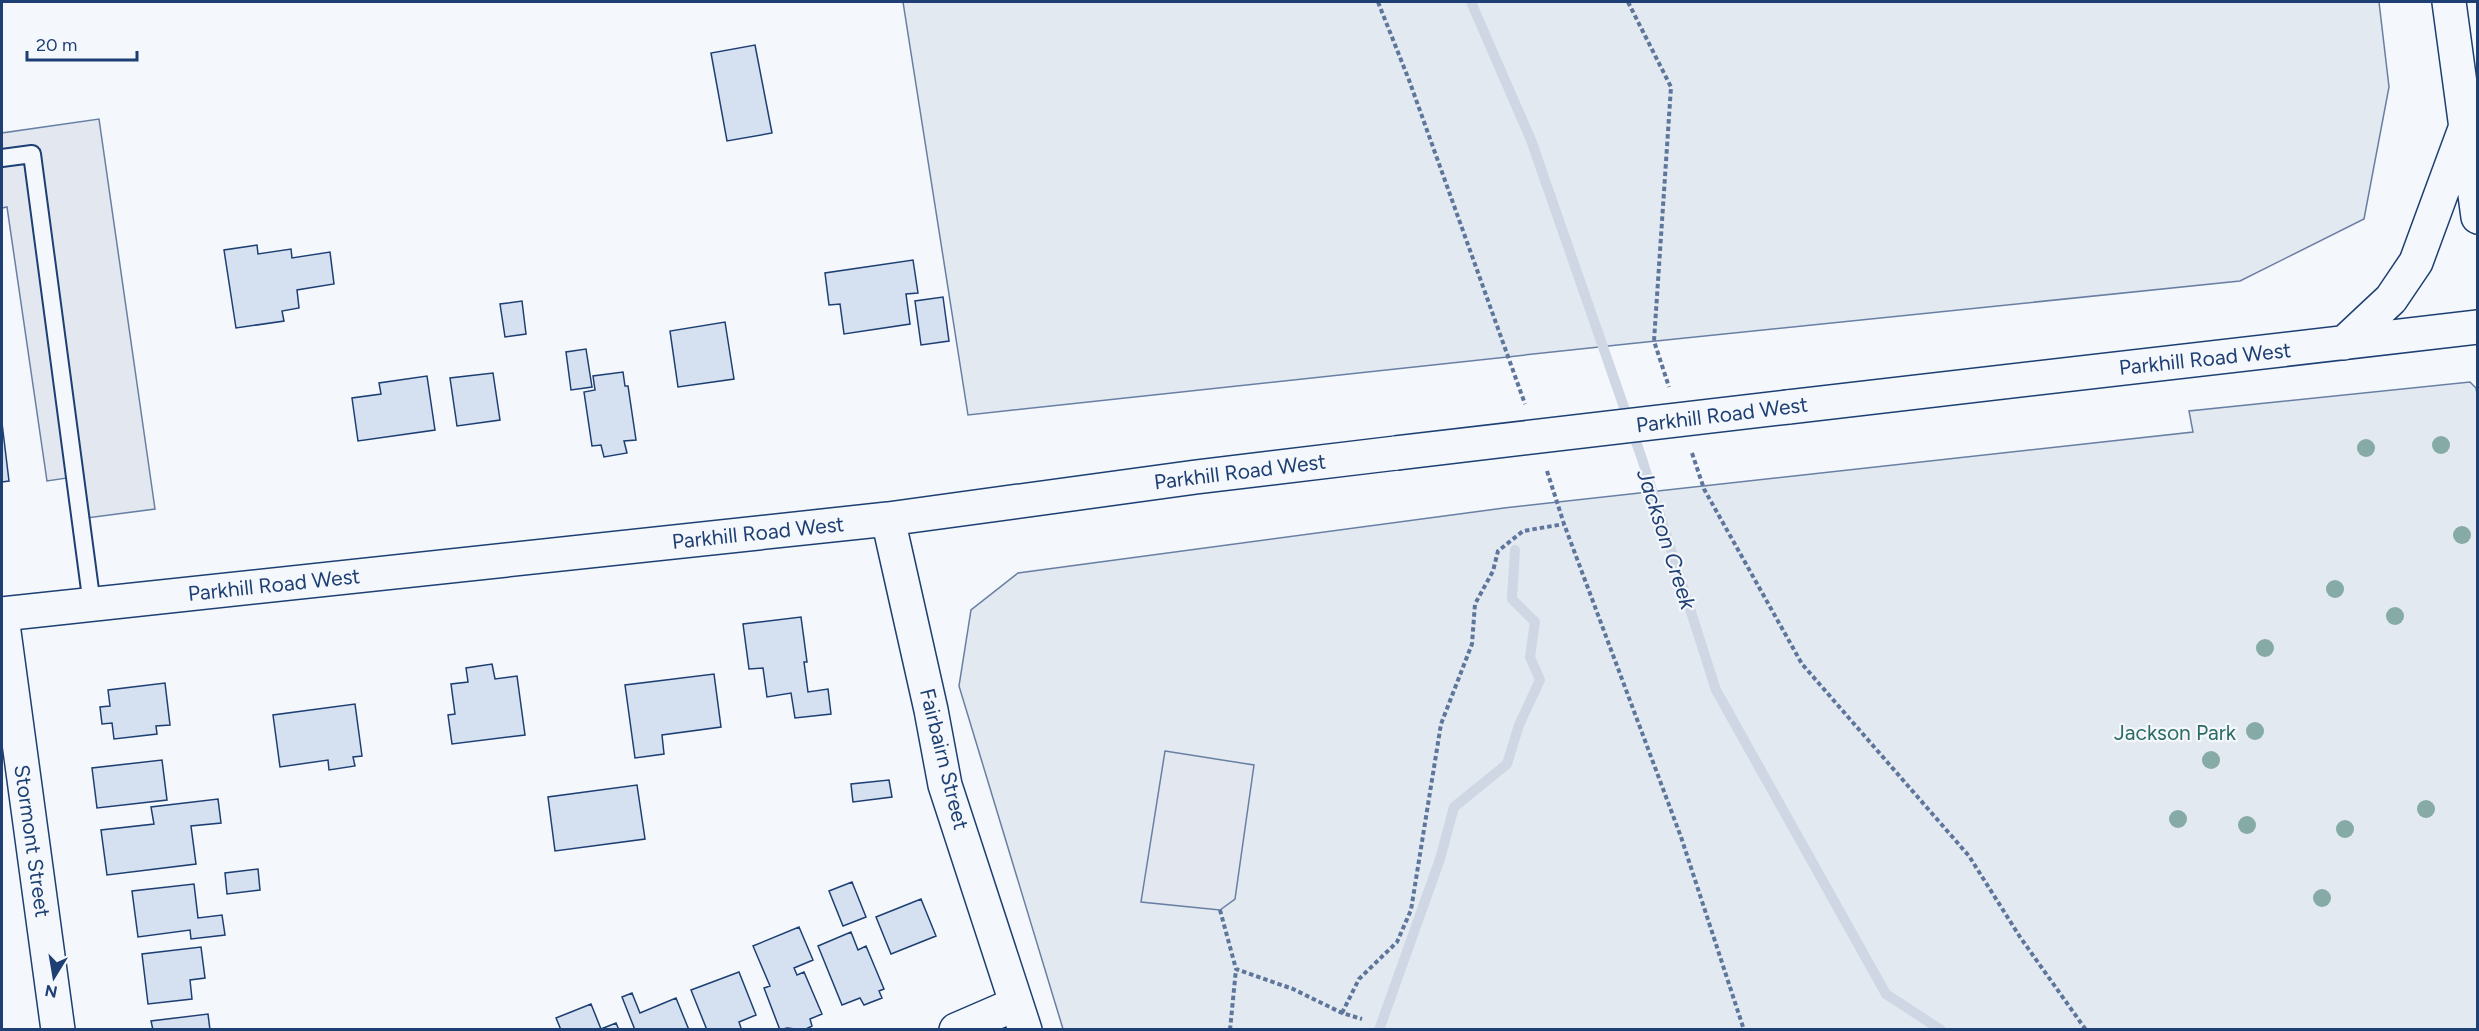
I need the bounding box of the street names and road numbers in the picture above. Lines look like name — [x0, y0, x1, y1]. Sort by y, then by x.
street label: Parkhill Road West — [2118, 337, 2292, 380]
street label: Parkhill Road West — [1635, 392, 1809, 437]
street label: Parkhill Road West — [1153, 449, 1327, 494]
street label: Parkhill Road West — [671, 511, 845, 554]
street label: Parkhill Road West — [187, 563, 361, 606]
street label: Fairbairn Street — [915, 686, 974, 832]
street label: Stormont Street — [9, 763, 56, 919]

